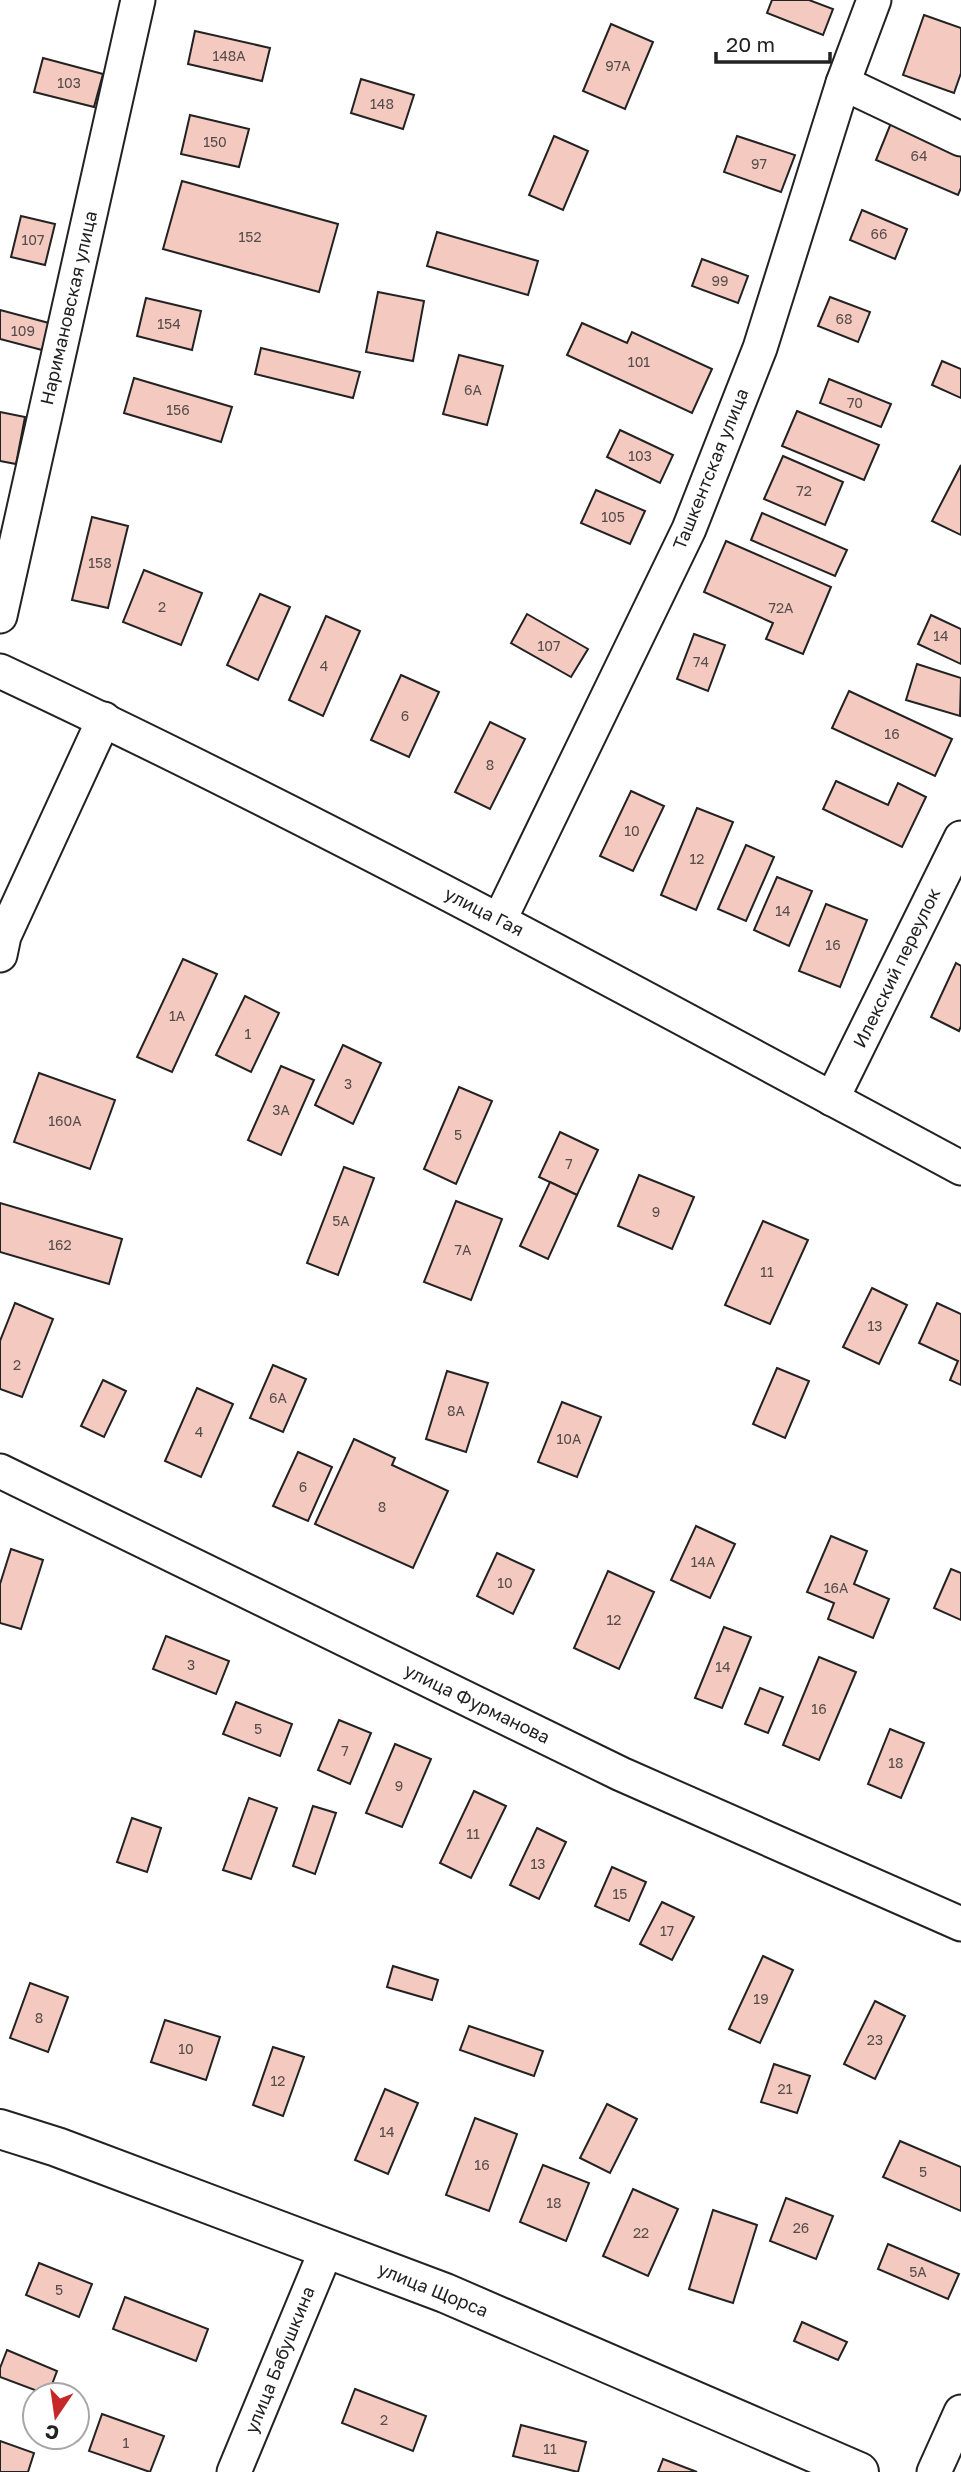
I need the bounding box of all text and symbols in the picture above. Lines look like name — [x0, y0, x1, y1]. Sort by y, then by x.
scale bar — [716, 21, 830, 65]
text: 20 m — [726, 31, 775, 57]
house number: 148А — [212, 47, 246, 64]
house number: 97А — [605, 57, 631, 74]
house number: 103 — [57, 74, 81, 91]
house number: 148 — [370, 95, 394, 112]
house number: 150 — [203, 133, 227, 150]
house number: 64 — [910, 147, 928, 164]
house number: 97 — [751, 155, 767, 172]
street label: Наримановская улица — [35, 209, 101, 407]
house number: 66 — [871, 225, 887, 242]
house number: 152 — [238, 228, 262, 245]
house number: 107 — [22, 231, 44, 248]
house number: 99 — [712, 272, 728, 289]
house number: 68 — [835, 310, 853, 327]
house number: 154 — [157, 315, 181, 332]
house number: 109 — [11, 322, 35, 339]
house number: 101 — [628, 353, 650, 370]
house number: 6А — [464, 381, 483, 398]
street label: Ташкентская улица — [668, 385, 752, 552]
house number: 70 — [847, 394, 863, 411]
house number: 156 — [166, 401, 190, 418]
house number: 103 — [628, 447, 652, 464]
house number: 72 — [796, 482, 812, 499]
house number: 105 — [601, 508, 625, 525]
house number: 158 — [88, 554, 112, 571]
house number: 2 — [158, 598, 166, 615]
house number: 72А — [769, 599, 794, 616]
house number: 14 — [933, 627, 949, 644]
house number: 107 — [538, 637, 560, 654]
house number: 74 — [693, 653, 709, 670]
house number: 4 — [320, 657, 328, 674]
house number: 6 — [401, 707, 409, 724]
house number: 16 — [884, 725, 900, 742]
house number: 8 — [486, 756, 494, 773]
house number: 10 — [624, 822, 640, 839]
house number: 12 — [690, 850, 704, 867]
street label: улица Гая — [441, 882, 528, 940]
street label: Илекский переулок — [848, 884, 944, 1051]
house number: 14 — [775, 902, 791, 919]
house number: 16 — [825, 936, 841, 953]
house number: 1А — [169, 1007, 186, 1024]
house number: 1 — [245, 1025, 252, 1042]
house number: 3 — [344, 1075, 352, 1092]
house number: 3А — [272, 1101, 290, 1118]
house number: 160А — [48, 1112, 82, 1129]
house number: 5 — [454, 1126, 462, 1143]
house number: 7 — [565, 1155, 573, 1172]
house number: 9 — [652, 1203, 660, 1220]
house number: 5А — [332, 1212, 350, 1229]
house number: 162 — [48, 1236, 72, 1253]
house number: 7А — [455, 1241, 472, 1258]
house number: 11 — [760, 1263, 774, 1280]
house number: 13 — [868, 1317, 882, 1334]
house number: 2 — [13, 1356, 21, 1373]
house number: 6А — [269, 1389, 288, 1406]
house number: 8А — [447, 1402, 466, 1419]
house number: 4 — [195, 1423, 203, 1440]
house number: 10А — [557, 1430, 582, 1447]
house number: 6 — [299, 1478, 307, 1495]
house number: 8 — [378, 1498, 386, 1515]
house number: 14А — [691, 1553, 716, 1570]
house number: 10 — [497, 1574, 513, 1591]
house number: 16А — [824, 1579, 849, 1596]
house number: 12 — [607, 1611, 621, 1628]
house number: 3 — [187, 1656, 195, 1673]
street label: улица Фурманова — [401, 1658, 554, 1748]
house number: 14 — [715, 1658, 731, 1675]
house number: 16 — [811, 1700, 827, 1717]
house number: 5 — [254, 1720, 262, 1737]
house number: 7 — [341, 1742, 349, 1759]
house number: 18 — [888, 1754, 904, 1771]
house number: 9 — [395, 1777, 403, 1794]
house number: 11 — [466, 1825, 480, 1842]
house number: 13 — [531, 1855, 545, 1872]
house number: 15 — [613, 1885, 627, 1902]
house number: 17 — [660, 1922, 674, 1939]
house number: 19 — [753, 1990, 769, 2007]
house number: 8 — [35, 2009, 43, 2026]
house number: 23 — [867, 2031, 883, 2048]
house number: 10 — [178, 2040, 194, 2057]
house number: 12 — [271, 2072, 285, 2089]
house number: 21 — [778, 2080, 793, 2097]
house number: 14 — [379, 2123, 395, 2140]
house number: 16 — [474, 2156, 490, 2173]
house number: 5 — [919, 2163, 927, 2180]
house number: 18 — [546, 2194, 562, 2211]
house number: 26 — [793, 2219, 809, 2236]
house number: 22 — [633, 2224, 649, 2241]
street label: улица Щорса — [375, 2257, 492, 2321]
house number: 5А — [909, 2263, 927, 2280]
house number: 5 — [55, 2281, 63, 2298]
street label: улица Бабушкина — [239, 2283, 319, 2436]
north arrow — [21, 2381, 91, 2451]
house number: 2 — [380, 2411, 388, 2428]
text: С — [43, 2420, 61, 2446]
house number: 1 — [123, 2434, 130, 2451]
house number: 11 — [543, 2440, 557, 2457]

